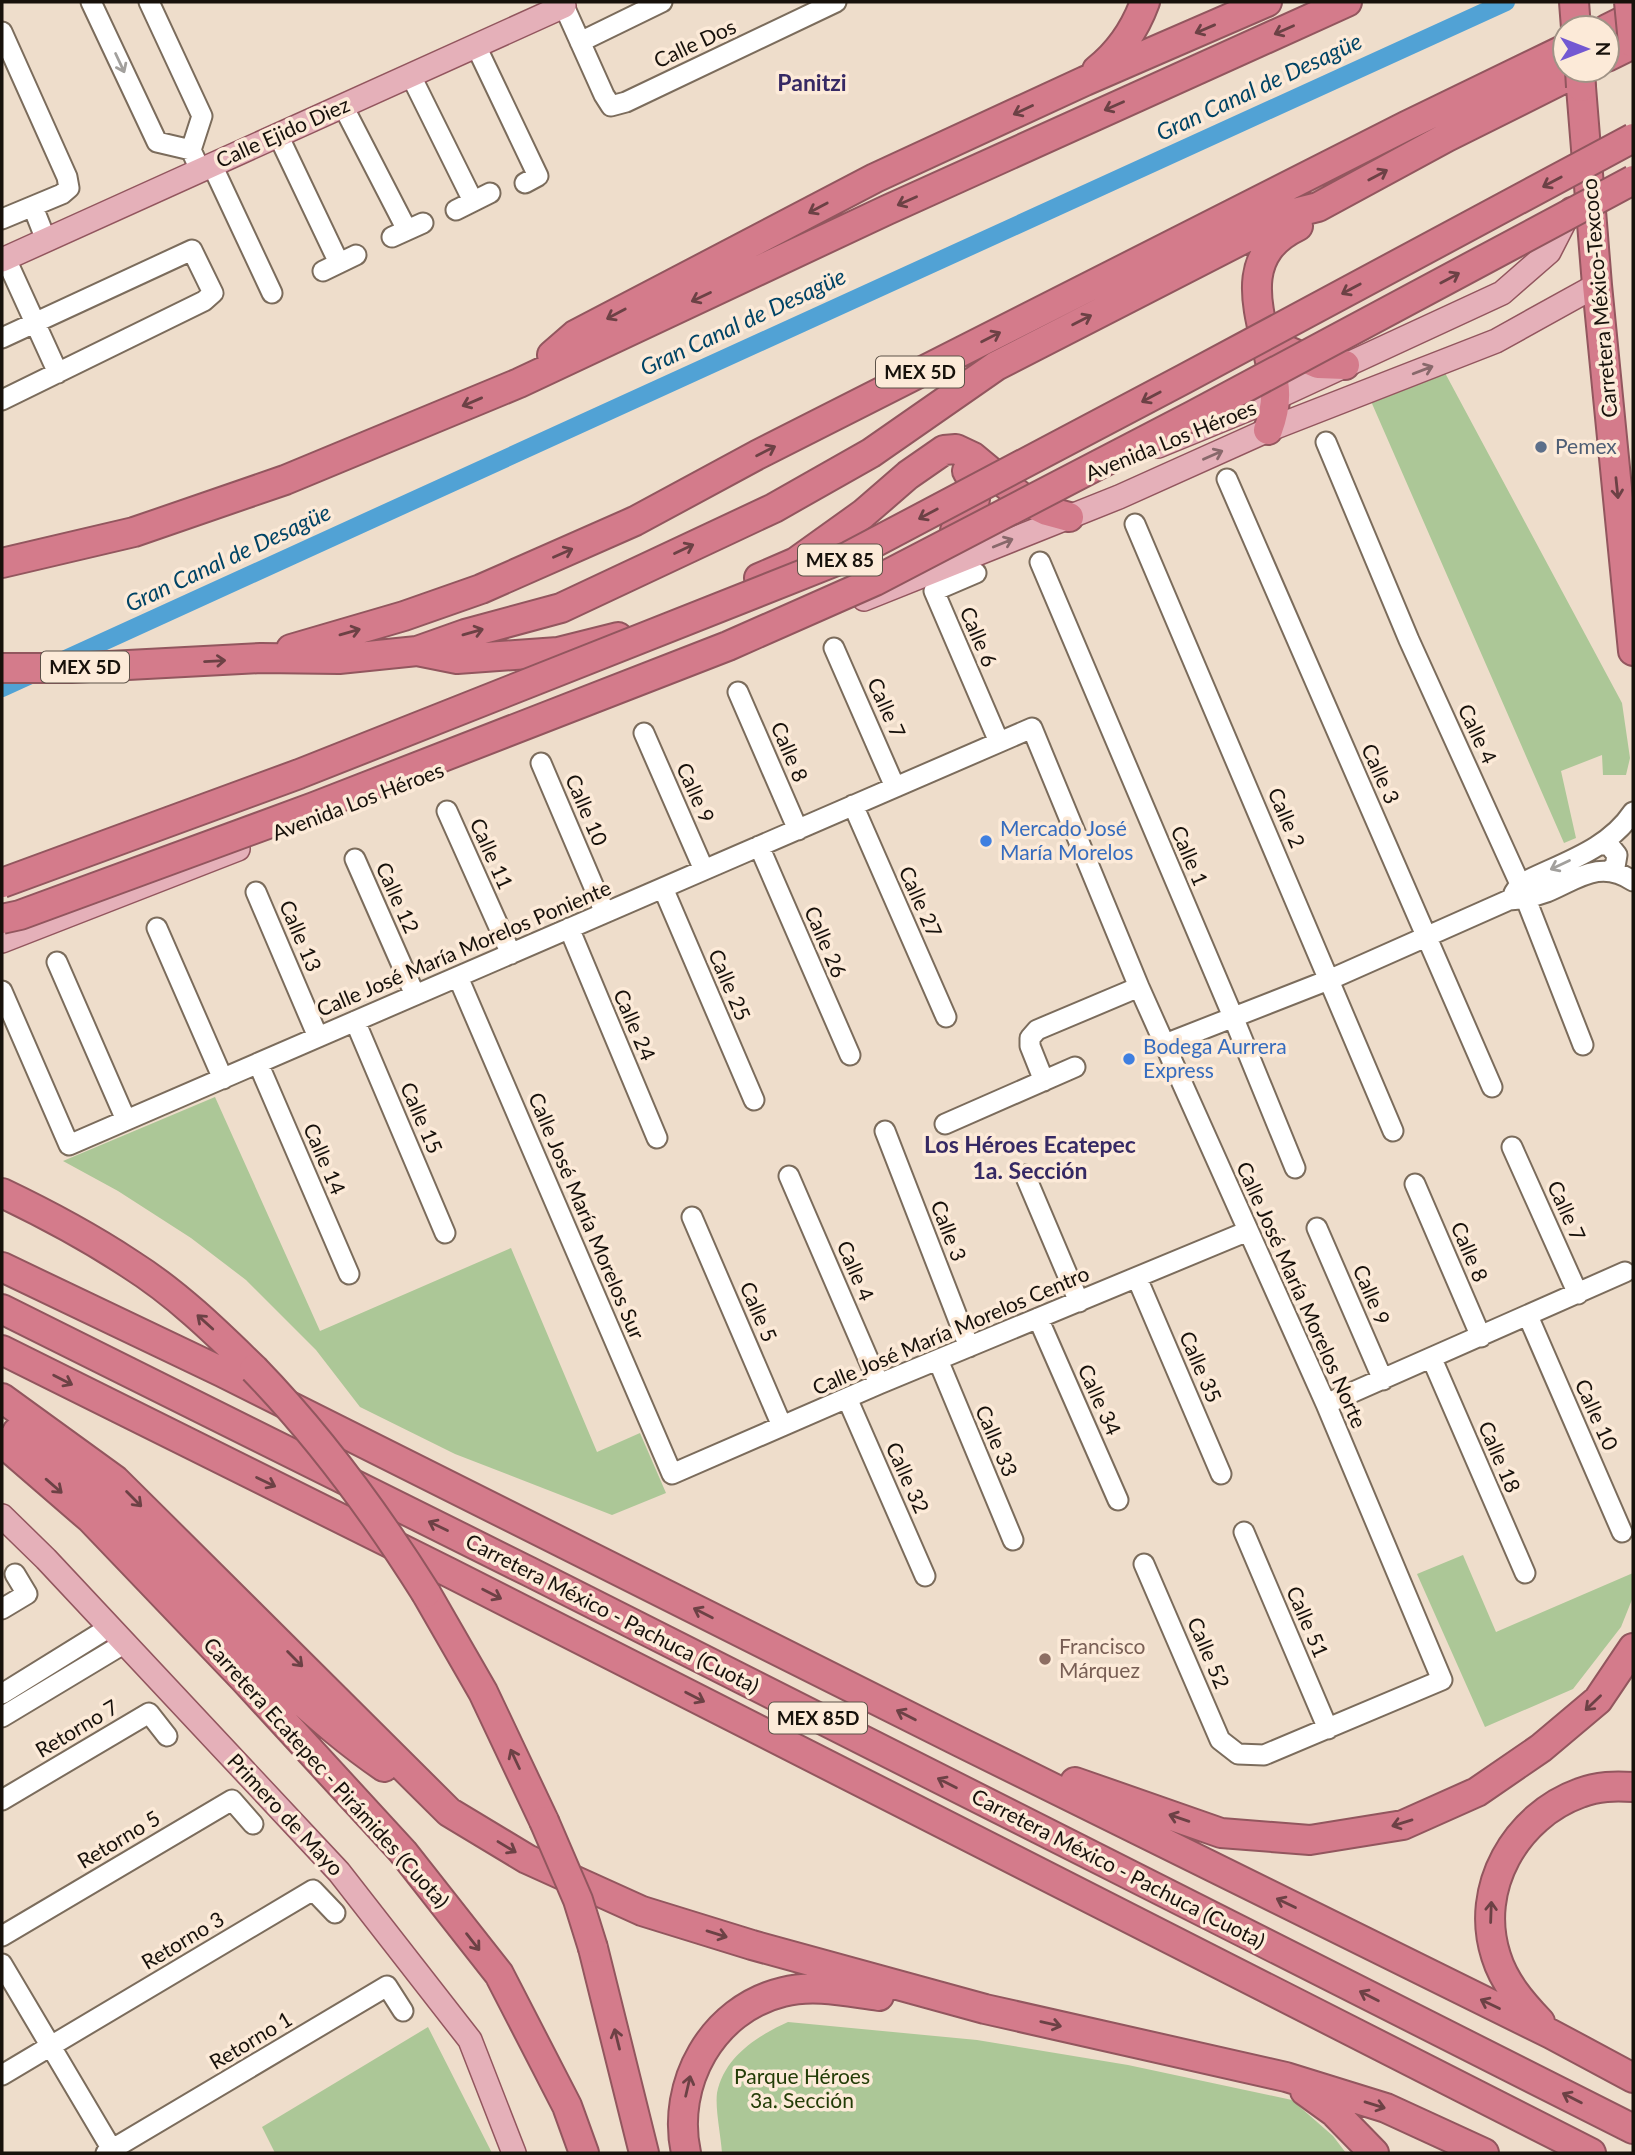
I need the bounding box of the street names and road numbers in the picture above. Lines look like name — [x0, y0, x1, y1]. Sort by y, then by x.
street label: Calle Dos — [649, 13, 739, 72]
street label: Calle Ejido Diez — [212, 91, 353, 172]
street label: Carretera México-Texcoco — [1576, 177, 1621, 419]
road number: MEX 5D — [876, 356, 964, 388]
street label: Avenida Los Héroes — [1081, 394, 1259, 485]
road number: MEX 85 — [798, 544, 882, 576]
street label: Calle 6 — [956, 603, 1003, 670]
road number: MEX 5D — [41, 652, 129, 682]
street label: Calle 7 — [863, 674, 912, 741]
street label: Calle 4 — [1454, 700, 1503, 767]
street label: Calle 8 — [767, 718, 814, 785]
street label: Calle 3 — [1357, 740, 1406, 807]
street label: Avenida Los Héroes — [268, 756, 447, 845]
street label: Calle 9 — [672, 759, 721, 826]
street label: Calle 10 — [561, 770, 614, 849]
street label: Calle 2 — [1264, 784, 1311, 851]
street label: Calle 11 — [466, 814, 519, 893]
street label: Calle 1 — [1167, 822, 1214, 889]
street label: Calle 12 — [372, 858, 425, 937]
street label: Calle 27 — [895, 862, 948, 941]
street label: Calle José María Morelos Poniente — [313, 874, 614, 1021]
street label: Calle 13 — [275, 896, 328, 975]
street label: Calle 26 — [800, 902, 853, 981]
street label: Calle 25 — [704, 945, 757, 1024]
street label: Calle 24 — [609, 985, 662, 1064]
street label: Calle 15 — [396, 1078, 449, 1157]
street label: Calle José María Morelos Sur — [524, 1088, 651, 1343]
street label: Calle 14 — [299, 1119, 352, 1198]
street label: Calle José María Morelos Norte — [1232, 1157, 1373, 1431]
street label: Calle 7 — [1543, 1177, 1592, 1244]
street label: Calle 3 — [926, 1197, 972, 1264]
street label: Calle 8 — [1447, 1218, 1494, 1285]
street label: Calle 4 — [833, 1237, 880, 1304]
street label: Calle José María Morelos Centro — [808, 1260, 1093, 1399]
street label: Calle 9 — [1349, 1261, 1396, 1328]
street label: Calle 5 — [736, 1278, 783, 1345]
street label: Calle 35 — [1175, 1327, 1228, 1406]
street label: Calle 34 — [1074, 1360, 1127, 1439]
street label: Calle 10 — [1571, 1375, 1624, 1454]
street label: Calle 33 — [971, 1401, 1024, 1480]
street label: Calle 18 — [1474, 1417, 1527, 1496]
street label: Calle 32 — [882, 1438, 935, 1517]
street label: Carretera México - Pachuca (Cuota) — [462, 1528, 763, 1698]
street label: Calle 51 — [1282, 1582, 1335, 1661]
street label: Calle 52 — [1183, 1613, 1236, 1692]
street label: Carretera Ecatepec - Pirámides (Cuota) — [199, 1632, 455, 1912]
street label: Retorno 7 — [30, 1693, 122, 1762]
road number: MEX 85D — [769, 1702, 867, 1734]
street label: Primero de Mayo — [223, 1748, 349, 1880]
street label: Carretera México - Pachuca (Cuota) — [968, 1783, 1269, 1953]
street label: Retorno 5 — [72, 1804, 164, 1873]
street label: Retorno 3 — [136, 1905, 228, 1974]
street label: Retorno 1 — [204, 2005, 296, 2074]

